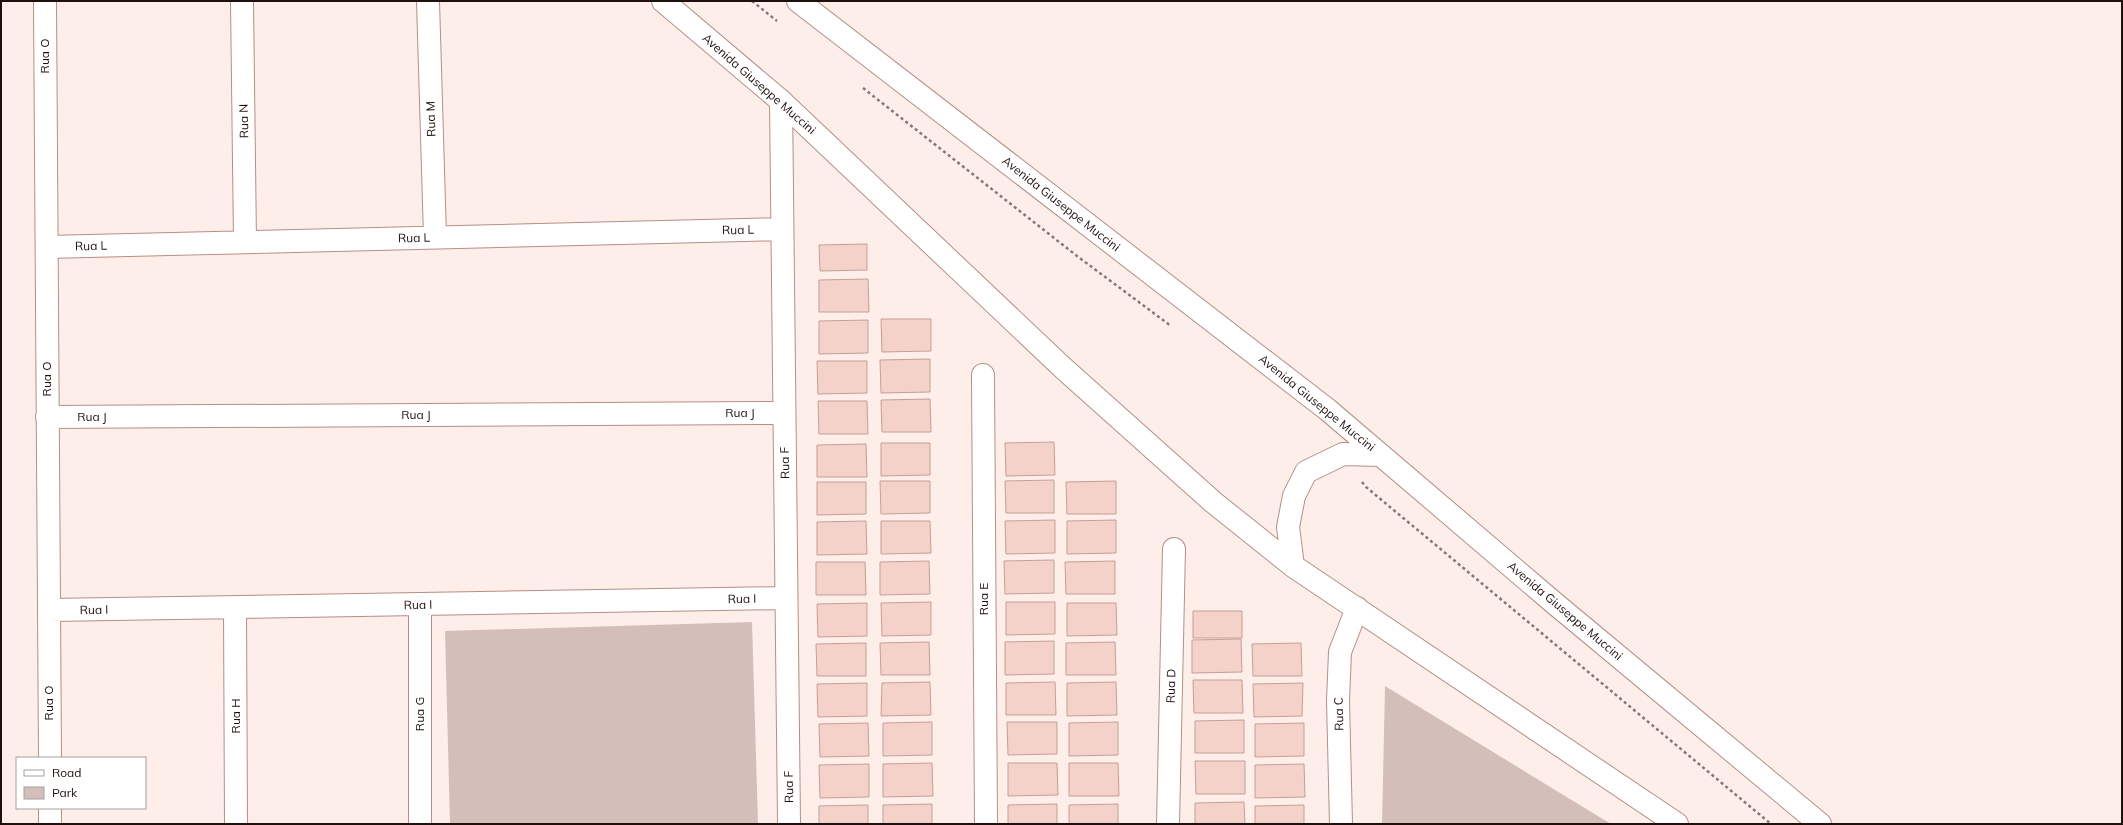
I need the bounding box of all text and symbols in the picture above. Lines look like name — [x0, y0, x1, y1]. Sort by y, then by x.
street label: Avenida Giuseppe Muccini — [699, 30, 819, 137]
street label: Rua O — [37, 39, 52, 73]
street label: Rua M — [422, 101, 439, 137]
street label: Rua N — [236, 104, 251, 138]
street label: Avenida Giuseppe Muccini — [999, 153, 1123, 254]
street label: Rua L — [722, 222, 755, 237]
street label: Rua L — [398, 230, 431, 245]
street label: Rua L — [75, 238, 108, 253]
street label: Avenida Giuseppe Muccini — [1256, 351, 1379, 454]
street label: Rua O — [39, 362, 54, 396]
street label: Rua J — [725, 405, 755, 420]
street label: Rua J — [401, 407, 431, 422]
street label: Rua J — [77, 409, 107, 424]
street label: Rua F — [777, 446, 792, 479]
street label: Avenida Giuseppe Muccini — [1505, 558, 1626, 663]
street label: Rua E — [976, 583, 991, 615]
street label: Rua I — [728, 591, 756, 606]
street label: Rua I — [404, 597, 432, 612]
street label: Rua I — [80, 602, 108, 617]
street label: Rua D — [1163, 669, 1178, 703]
street label: Rua O — [41, 686, 56, 720]
street label: Rua G — [412, 697, 427, 731]
street label: Rua C — [1331, 697, 1346, 731]
street label: Rua H — [228, 699, 243, 733]
legend — [16, 757, 146, 809]
text: Road — [52, 765, 81, 780]
street label: Rua F — [781, 770, 796, 803]
text: Park — [52, 785, 78, 800]

